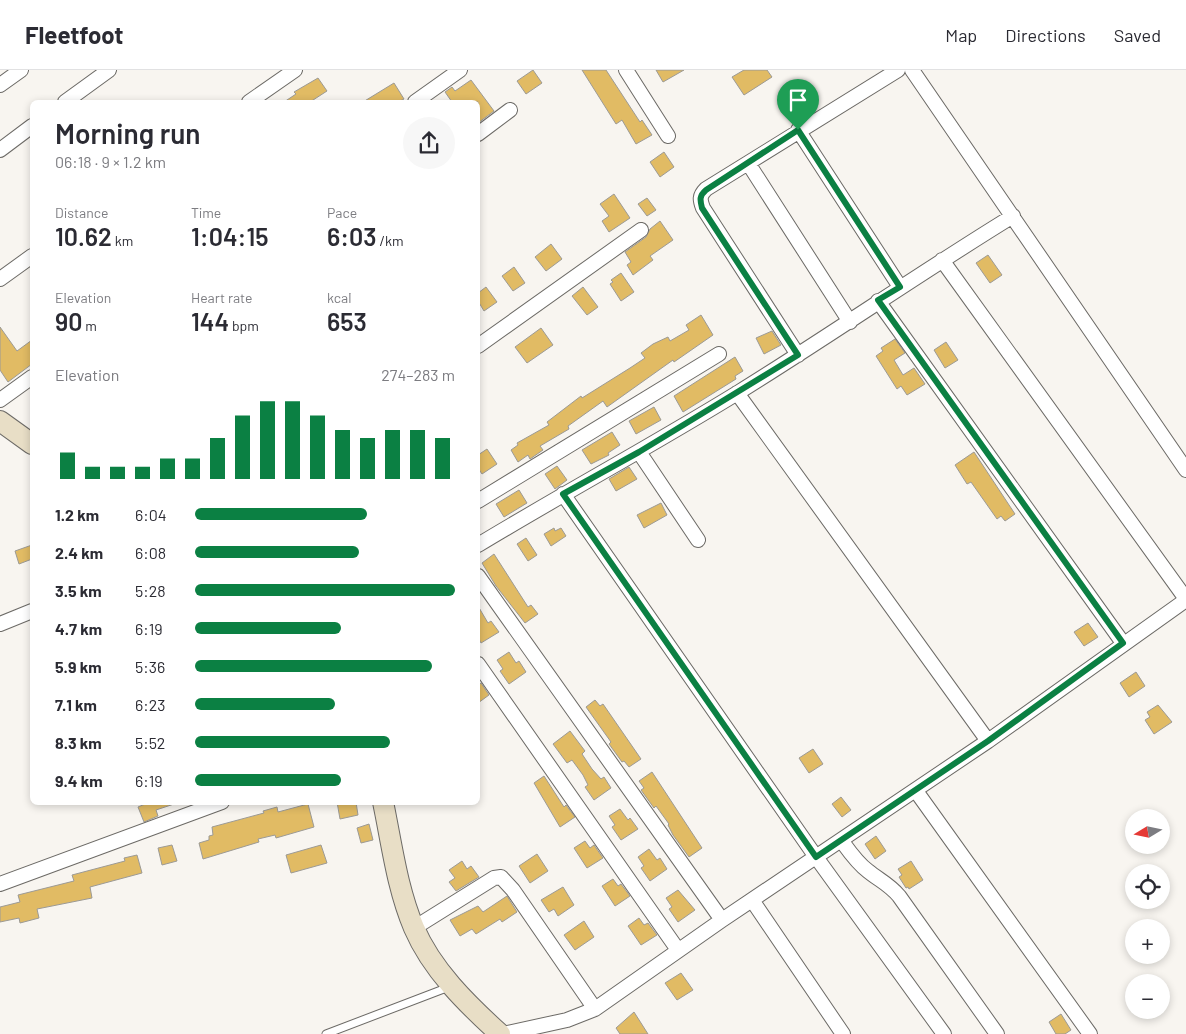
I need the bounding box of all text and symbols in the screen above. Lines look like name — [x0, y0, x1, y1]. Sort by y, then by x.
text: Fleetfoot — [25, 20, 123, 49]
text: Map — [945, 24, 977, 46]
text: Directions — [1005, 24, 1086, 46]
text: Saved — [1114, 24, 1161, 46]
pin — [777, 79, 819, 130]
icon: arrive — [784, 86, 812, 114]
text: Morning run — [55, 116, 201, 150]
button: share — [403, 117, 455, 169]
text: 06:18 · 9 × 1.2 km — [55, 152, 166, 171]
text: Distance — [55, 204, 108, 221]
text: Time — [191, 204, 221, 221]
text: Pace — [327, 204, 357, 221]
text: 10.62 — [55, 221, 112, 251]
text: 1:04:15 — [191, 221, 268, 251]
text: 6:03 — [327, 221, 377, 251]
text: km — [112, 232, 133, 249]
text: /km — [377, 232, 404, 249]
text: Elevation — [55, 289, 111, 306]
text: Heart rate — [191, 289, 252, 306]
text: kcal — [327, 289, 351, 306]
text: 90 — [55, 306, 82, 336]
text: 144 — [191, 306, 229, 336]
text: 653 — [327, 306, 367, 336]
text: m — [82, 317, 97, 334]
text: bpm — [229, 317, 259, 334]
text: Elevation — [55, 365, 119, 384]
text: 274–283 m — [381, 365, 455, 384]
text: 1.2 km — [55, 505, 99, 524]
text: 6:04 — [135, 505, 167, 524]
text: 2.4 km — [55, 543, 103, 562]
text: 6:08 — [135, 543, 166, 562]
text: 3.5 km — [55, 581, 102, 600]
text: 5:28 — [135, 581, 166, 600]
text: 4.7 km — [55, 619, 102, 638]
text: 6:19 — [135, 619, 163, 638]
text: 5.9 km — [55, 657, 102, 676]
text: 5:36 — [135, 657, 165, 676]
text: 7.1 km — [55, 695, 97, 714]
text: 6:23 — [135, 695, 165, 714]
text: 8.3 km — [55, 733, 102, 752]
text: 5:52 — [135, 733, 165, 752]
text: 9.4 km — [55, 771, 103, 790]
text: 6:19 — [135, 771, 163, 790]
north arrow — [1125, 809, 1170, 854]
map controls — [1125, 809, 1170, 1019]
button: locate — [1125, 864, 1170, 909]
button: + — [1125, 919, 1170, 964]
button: − — [1125, 974, 1170, 1019]

